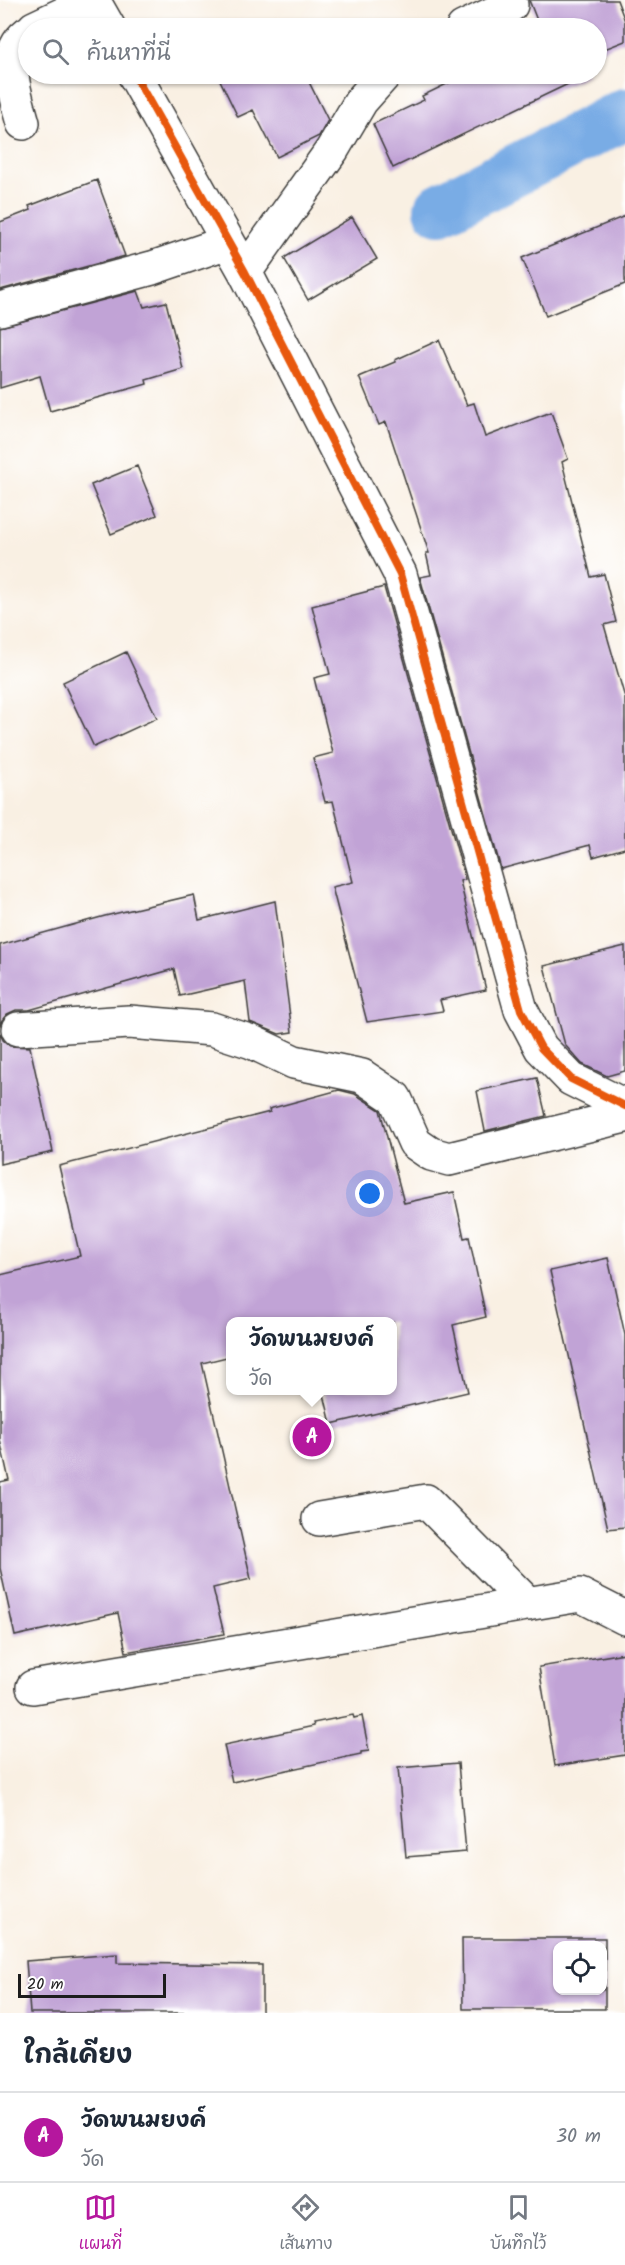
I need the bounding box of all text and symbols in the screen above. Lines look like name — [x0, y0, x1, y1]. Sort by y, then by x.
search box — [18, 18, 607, 84]
icon: search — [39, 35, 72, 68]
text: ค้นหาที่นี่ — [87, 37, 171, 72]
your location — [355, 1179, 384, 1208]
popup — [226, 1317, 397, 1395]
text: วัดพนมยงค์ — [249, 1323, 374, 1358]
text: วัด — [249, 1364, 272, 1396]
pin: A — [292, 1414, 332, 1460]
map controls — [553, 1941, 607, 1995]
button: locate — [553, 1941, 607, 1995]
scale bar — [18, 1971, 166, 1998]
text: 20 m — [27, 1972, 63, 1997]
text: ใกล้เคียง — [24, 2035, 132, 2077]
text: วัดพนมยงค์ — [81, 2104, 206, 2139]
text: A — [37, 2121, 50, 2153]
text: 30 m — [556, 2121, 601, 2153]
text: วัด — [81, 2145, 104, 2177]
tab: แผนที่ — [79, 2191, 122, 2257]
tab: เส้นทาง — [279, 2191, 332, 2257]
tab: บันทึกไว้ — [490, 2191, 546, 2257]

